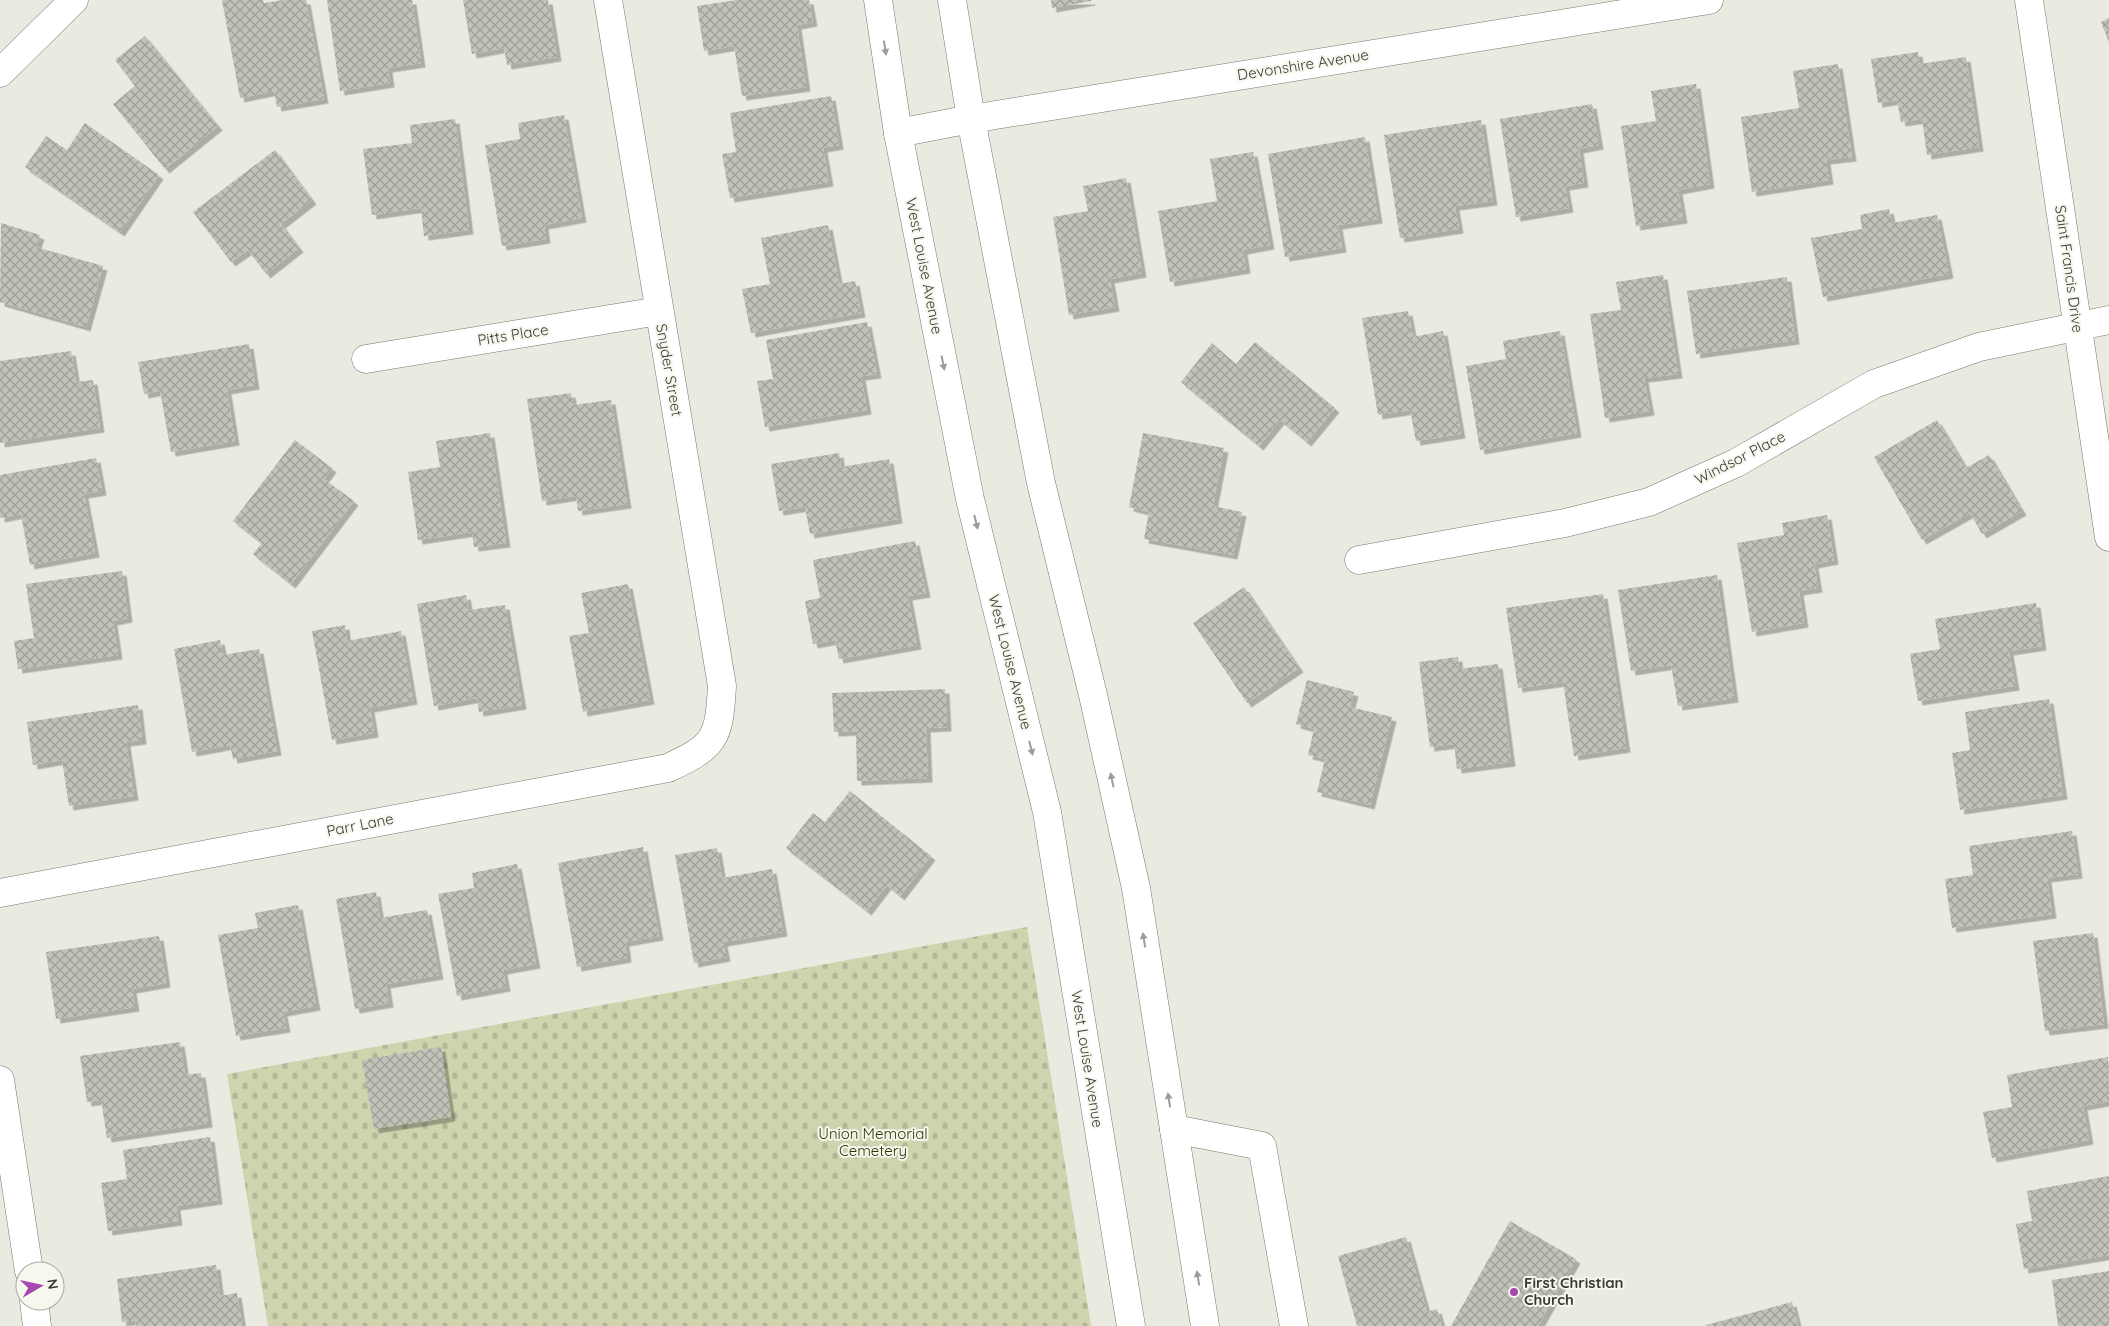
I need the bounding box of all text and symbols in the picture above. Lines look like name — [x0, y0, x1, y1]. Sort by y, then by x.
one-way arrow — [881, 41, 889, 57]
street label: Devonshire Avenue — [1236, 45, 1370, 84]
street label: West Louise Avenue — [902, 196, 947, 336]
street label: Saint Francis Drive — [2051, 204, 2088, 334]
street label: Pitts Place — [476, 320, 550, 349]
street label: Snyder Street — [652, 322, 687, 418]
one-way arrow — [940, 355, 948, 371]
street label: Windsor Place — [1691, 427, 1788, 489]
one-way arrow — [972, 514, 980, 529]
street label: West Louise Avenue — [984, 592, 1036, 731]
one-way arrow — [1027, 740, 1035, 755]
one-way arrow — [1108, 773, 1116, 788]
street label: Parr Lane — [325, 809, 395, 840]
one-way arrow — [1139, 931, 1147, 947]
street label: West Louise Avenue — [1067, 989, 1108, 1129]
one-way arrow — [1165, 1092, 1173, 1108]
park label: Union Memorial Cemetery — [818, 1124, 928, 1160]
north arrow — [15, 1261, 65, 1311]
one-way arrow — [1193, 1270, 1201, 1286]
place label: First Christian Church — [1524, 1273, 1624, 1309]
text: N — [43, 1277, 63, 1290]
marker: First Christian Church — [1508, 1286, 1520, 1298]

